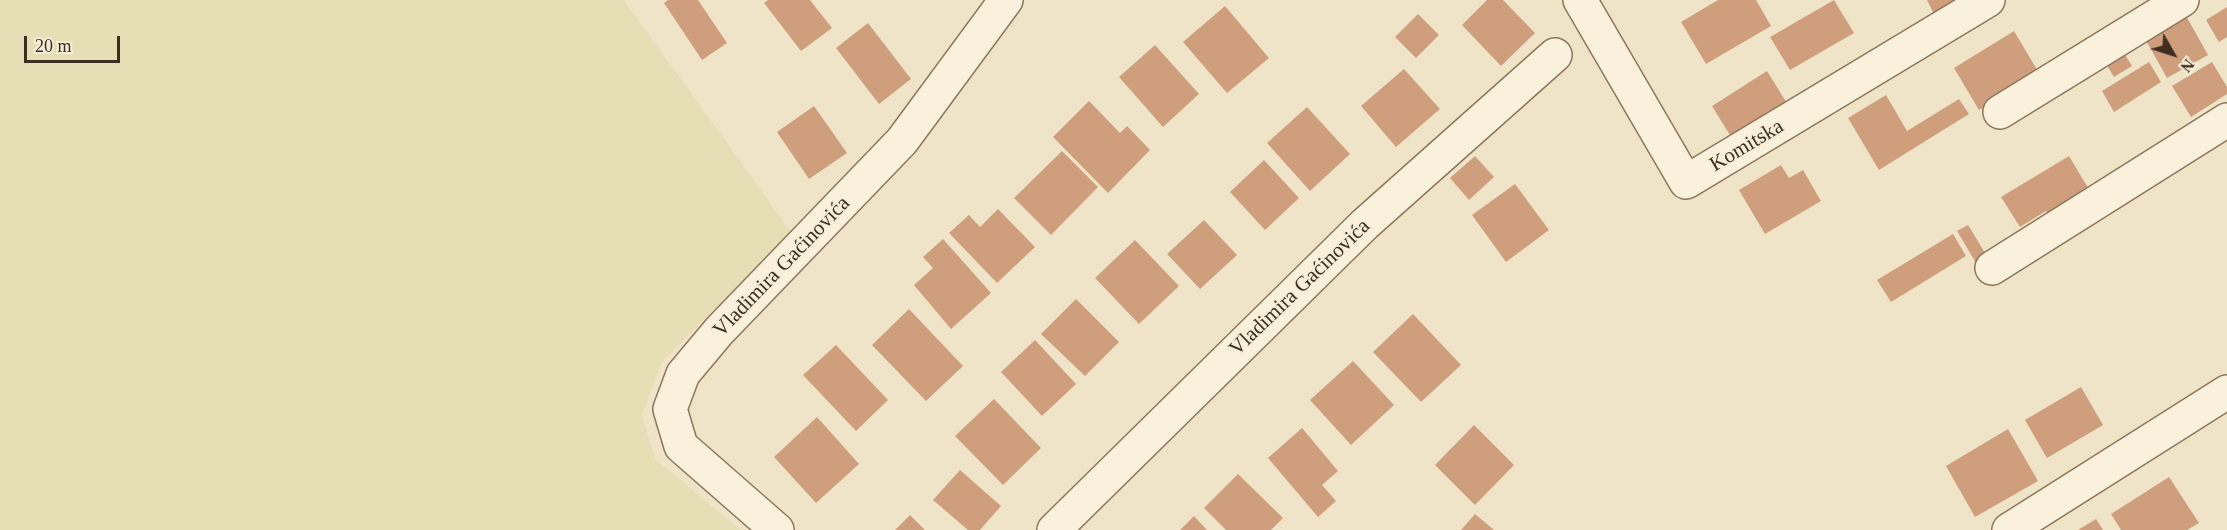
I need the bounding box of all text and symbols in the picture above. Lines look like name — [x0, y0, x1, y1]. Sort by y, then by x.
scale bar — [27, 24, 123, 62]
north arrow — [2143, 24, 2203, 84]
text: 20 m — [35, 36, 72, 56]
text: N — [2177, 56, 2198, 75]
street label: Komitska — [1706, 114, 1788, 178]
street label: Vladimira Gaćinovića — [708, 191, 856, 343]
street label: Vladimira Gaćinovića — [1224, 214, 1376, 362]

